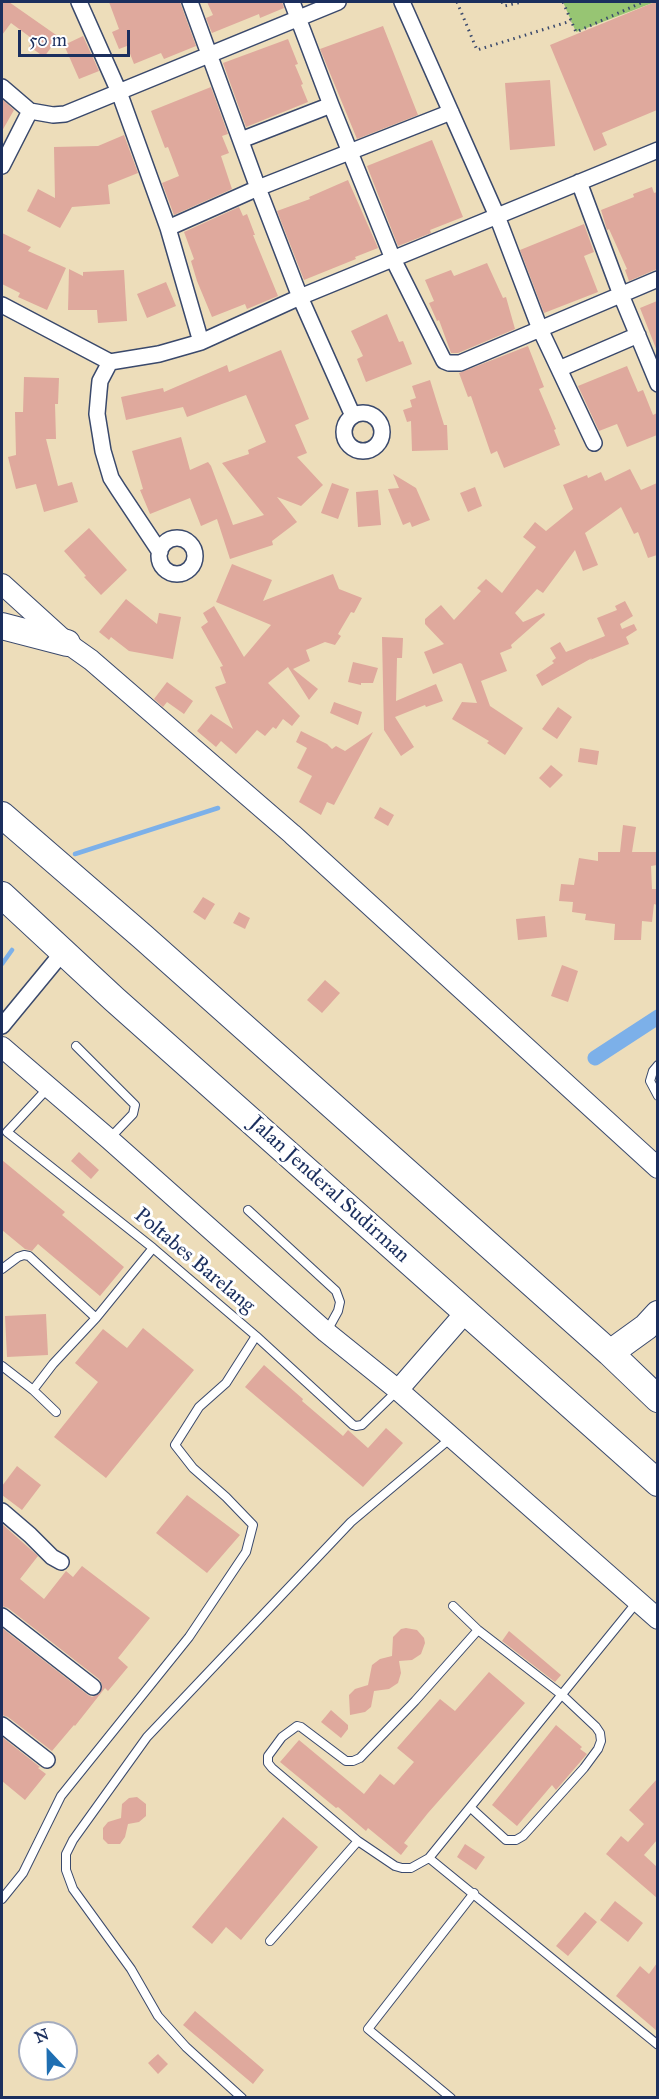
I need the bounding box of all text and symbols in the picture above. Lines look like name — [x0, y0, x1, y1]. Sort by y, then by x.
scale bar — [21, 18, 134, 56]
text: 50 m — [29, 29, 67, 51]
street label: Jalan Jenderal Sudirman — [244, 1111, 414, 1269]
street label: Poltabes Barelang — [128, 1203, 260, 1319]
north arrow — [18, 2021, 78, 2081]
text: N — [32, 2024, 52, 2047]

